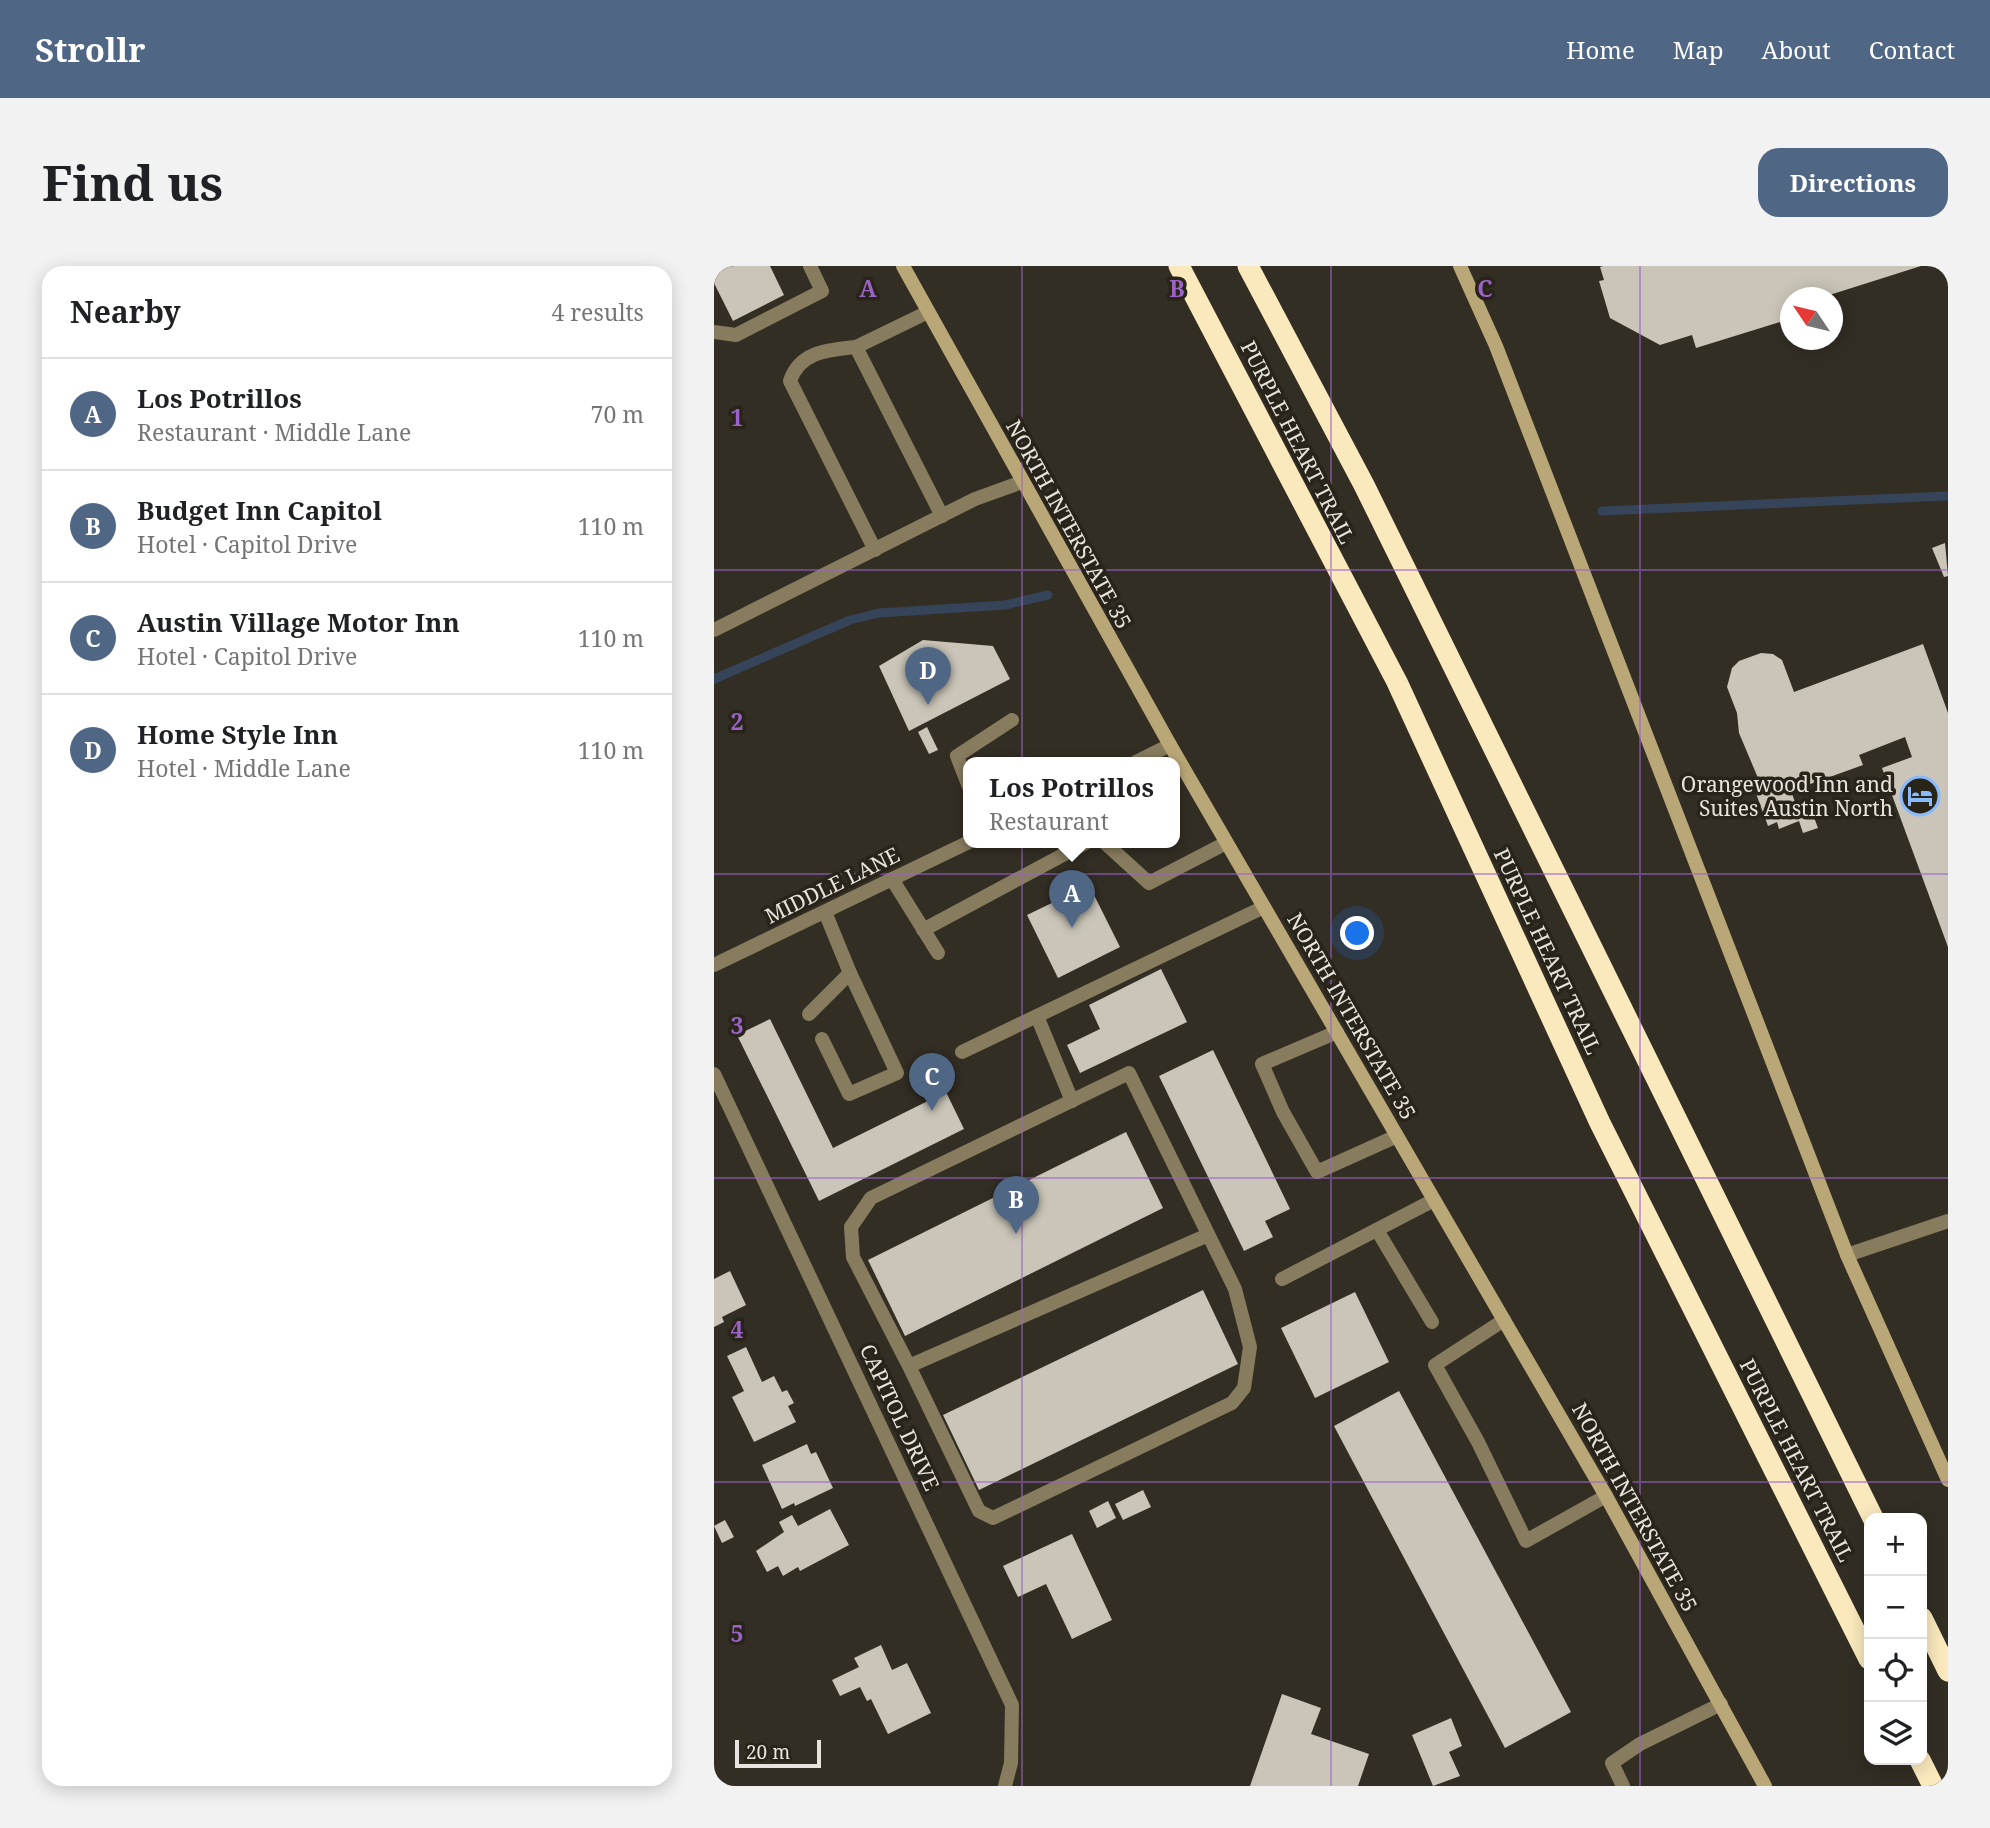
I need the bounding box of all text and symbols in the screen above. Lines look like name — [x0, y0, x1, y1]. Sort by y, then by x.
text: Strollr — [35, 27, 145, 72]
text: Home — [1566, 33, 1635, 66]
text: Map — [1673, 33, 1724, 66]
text: About — [1762, 33, 1831, 66]
text: Contact — [1869, 33, 1955, 66]
button: Directions — [1758, 148, 1948, 217]
text: Find us — [42, 149, 223, 215]
text: A — [859, 272, 877, 304]
text: B — [1169, 272, 1185, 304]
text: C — [1477, 272, 1493, 304]
north arrow — [1780, 287, 1843, 350]
text: Nearby — [70, 291, 181, 332]
text: 4 results — [551, 296, 644, 328]
street label: PURPLE HEART TRAIL — [1235, 336, 1361, 548]
text: Los Potrillos — [137, 380, 302, 416]
text: A — [84, 398, 102, 430]
text: 70 m — [591, 398, 644, 430]
text: 1 — [731, 401, 744, 433]
street label: NORTH INTERSTATE 35 — [1000, 415, 1138, 633]
text: Restaurant · Middle Lane — [137, 416, 411, 448]
text: Budget Inn Capitol — [137, 492, 382, 528]
text: B — [85, 510, 101, 542]
text: 110 m — [578, 510, 644, 542]
text: Hotel · Capitol Drive — [137, 528, 357, 560]
text: Austin Village Motor Inn — [137, 604, 460, 640]
text: C — [85, 622, 101, 654]
text: 110 m — [578, 622, 644, 654]
text: Hotel · Capitol Drive — [137, 640, 357, 672]
pin: D — [905, 647, 951, 705]
text: 2 — [731, 705, 744, 737]
text: Home Style Inn — [137, 716, 338, 752]
text: D — [84, 734, 102, 766]
text: 110 m — [578, 734, 644, 766]
text: Hotel · Middle Lane — [137, 752, 351, 784]
popup — [963, 757, 1180, 848]
text: Los Potrillos — [989, 769, 1154, 805]
place label: Orangewood Inn and Suites Austin North — [1681, 770, 1893, 822]
hotel icon: Orangewood Inn and Suites Austin North — [1899, 775, 1941, 817]
text: Restaurant — [989, 805, 1109, 837]
street label: MIDDLE LANE — [760, 840, 904, 930]
street label: PURPLE HEART TRAIL — [1488, 843, 1608, 1059]
pin: A — [1049, 870, 1095, 928]
street label: NORTH INTERSTATE 35 — [1281, 907, 1423, 1125]
your location — [1340, 916, 1374, 950]
text: 3 — [731, 1009, 744, 1041]
pin: C — [909, 1053, 955, 1111]
pin: B — [993, 1176, 1039, 1234]
text: 4 — [731, 1313, 744, 1345]
street label: CAPITOL DRIVE — [854, 1339, 946, 1495]
street label: PURPLE HEART TRAIL — [1734, 1354, 1860, 1566]
street label: NORTH INTERSTATE 35 — [1566, 1398, 1704, 1616]
map controls — [1864, 1513, 1927, 1765]
button: + — [1864, 1513, 1927, 1576]
button: − — [1864, 1576, 1927, 1639]
text: 5 — [731, 1617, 744, 1649]
button: locate — [1864, 1639, 1927, 1702]
button: layers — [1864, 1702, 1927, 1765]
scale bar — [735, 1737, 821, 1769]
text: 20 m — [746, 1739, 790, 1765]

